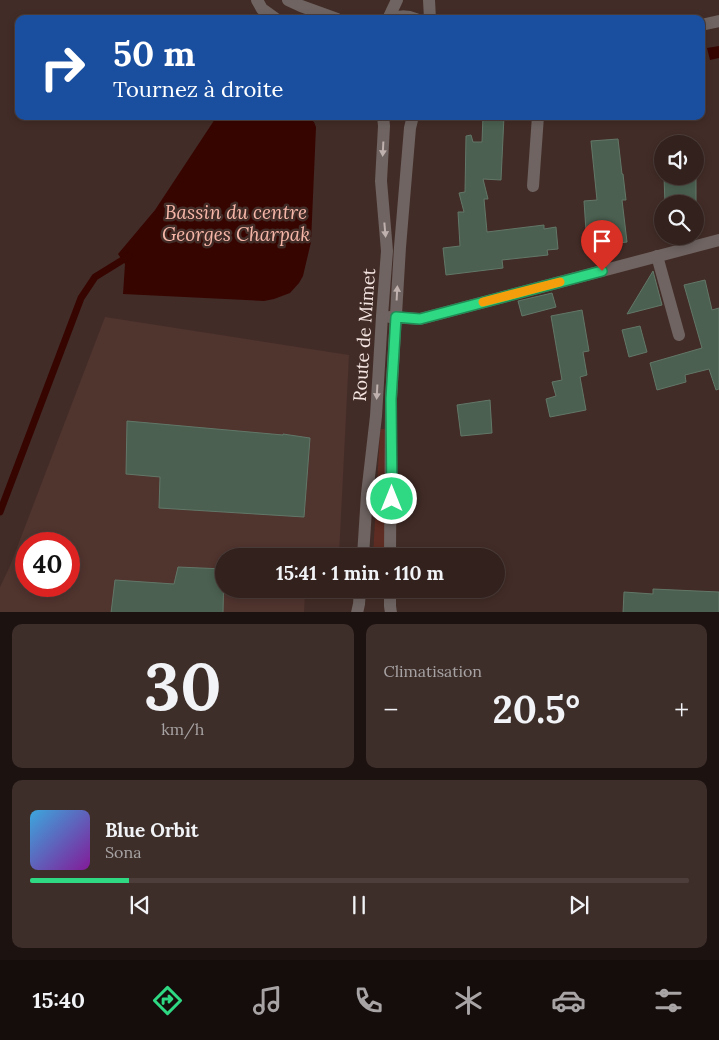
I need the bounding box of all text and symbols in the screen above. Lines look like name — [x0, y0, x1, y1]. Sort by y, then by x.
text: 50 m — [113, 31, 196, 76]
icon: right — [30, 35, 95, 100]
text: Tournez à droite — [113, 75, 283, 103]
map controls — [654, 135, 704, 245]
button: sound — [654, 135, 704, 185]
one-way arrow — [378, 141, 386, 157]
button: search — [654, 195, 704, 245]
water label: Bassin du centre Georges Charpak — [162, 200, 310, 246]
pin — [581, 220, 623, 271]
one-way arrow — [381, 222, 389, 238]
icon: arrive — [588, 227, 616, 255]
street label: Route de Mimet — [348, 268, 380, 402]
one-way arrow — [394, 284, 402, 300]
one-way arrow — [373, 384, 381, 400]
position arrow — [365, 472, 417, 524]
speed limit sign: 40 — [15, 532, 80, 597]
text: 15:41 · 1 min · 110 m — [276, 561, 444, 585]
text: 30 — [144, 645, 222, 728]
text: Climatisation — [384, 661, 482, 681]
text: 20.5° — [492, 685, 580, 733]
text: − — [384, 692, 398, 728]
text: + — [674, 692, 689, 728]
text: km/h — [161, 719, 204, 739]
text: Blue Orbit — [105, 818, 199, 842]
text: Sona — [105, 842, 141, 862]
icon: previous — [126, 891, 154, 919]
icon: pause — [345, 891, 373, 919]
icon: next — [565, 891, 593, 919]
icon: directions — [150, 983, 185, 1018]
icon: music — [250, 983, 285, 1018]
icon: phone — [351, 983, 386, 1018]
icon: climate — [451, 983, 486, 1018]
icon: car — [551, 983, 586, 1018]
icon: filters — [651, 983, 686, 1018]
text: 15:40 — [33, 986, 85, 1014]

